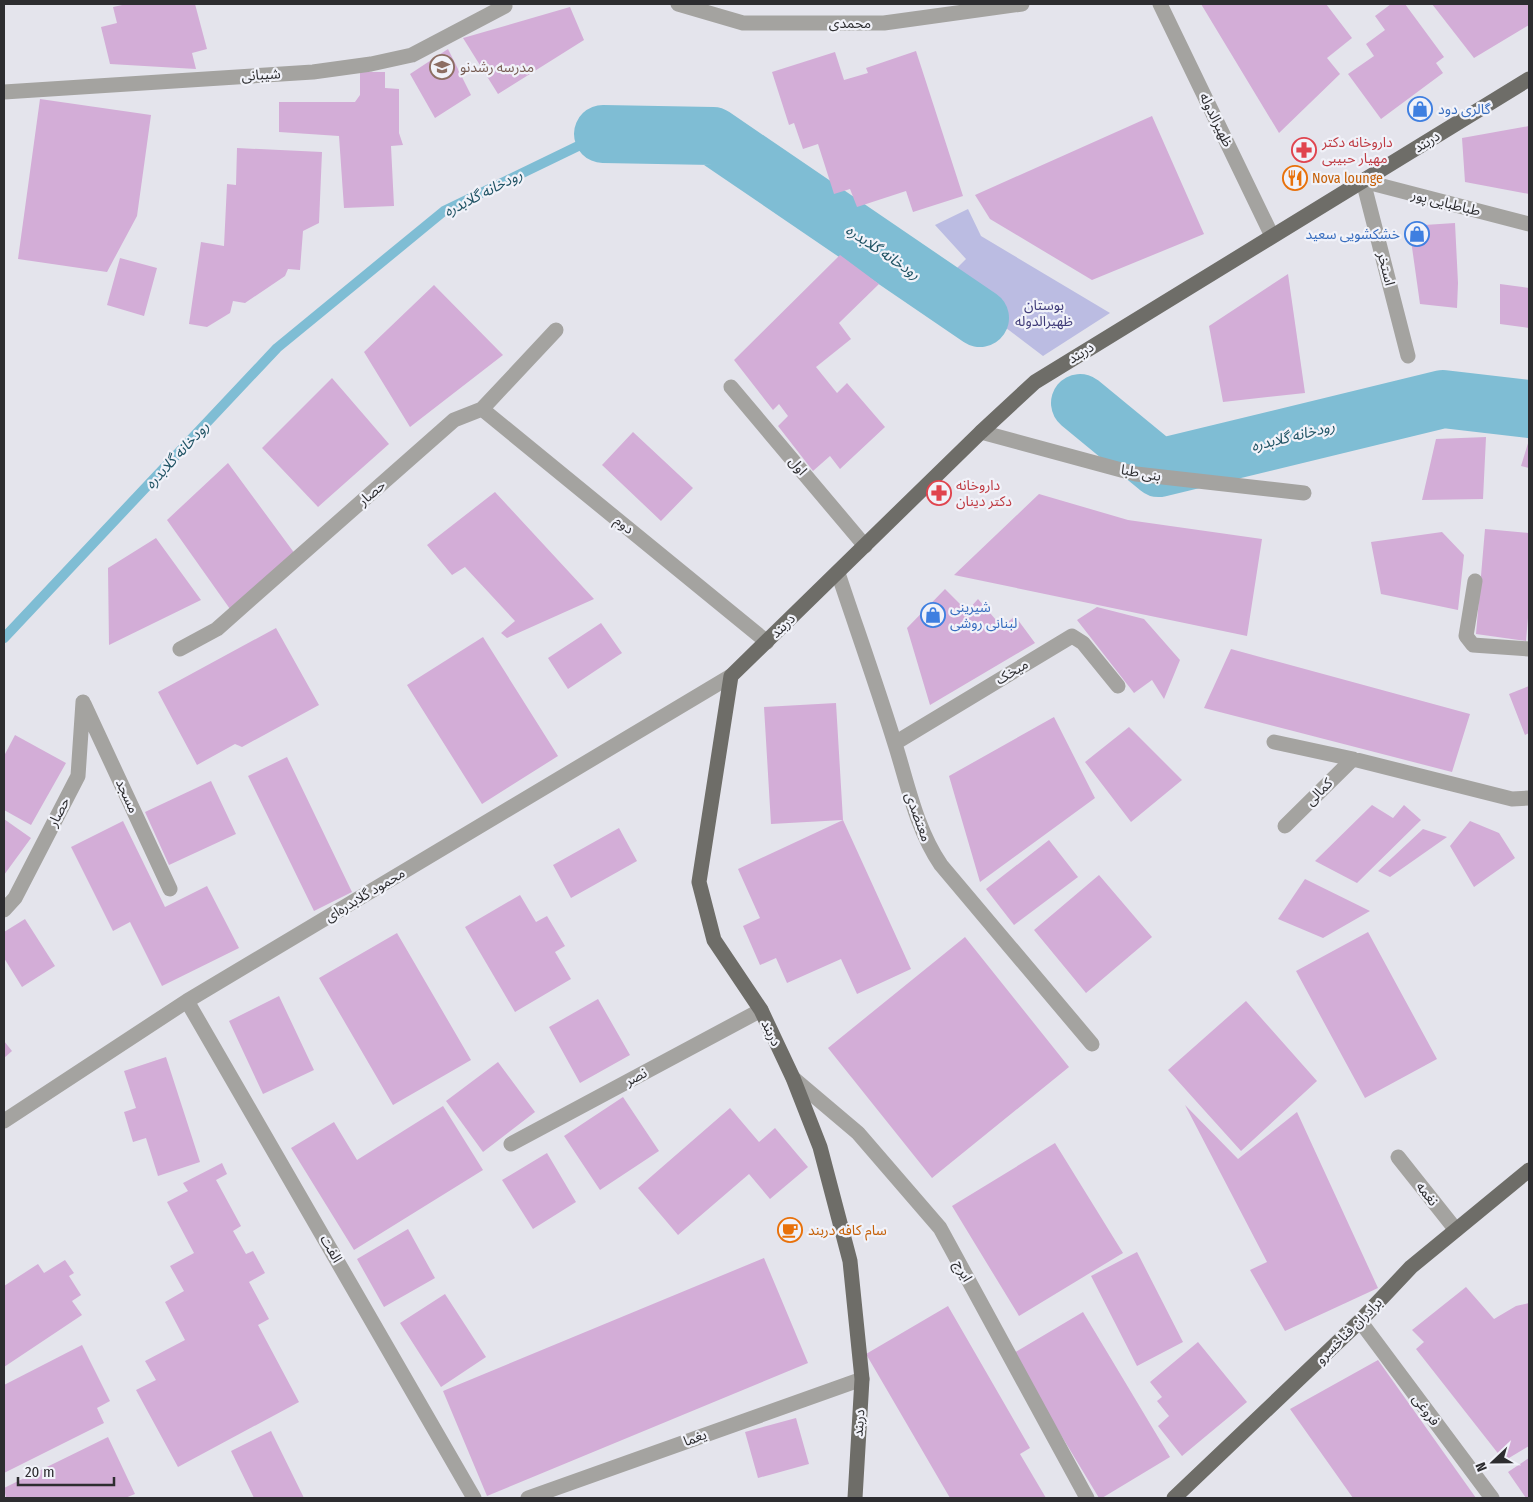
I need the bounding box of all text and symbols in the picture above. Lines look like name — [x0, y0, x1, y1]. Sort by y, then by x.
street label: محمدی — [829, 15, 871, 32]
school or university icon: مدرسه رشدنو — [429, 54, 455, 80]
place label: مدرسه رشدنو — [460, 59, 534, 76]
street label: شیبانی — [241, 65, 281, 85]
street label: ظهیرالدوله — [1196, 90, 1236, 150]
shop icon: گالری دود — [1407, 96, 1433, 122]
place label: گالری دود — [1438, 101, 1491, 118]
street label: دربند — [1411, 127, 1443, 156]
place label: داروخانه دکتر مهیار حبیبی — [1321, 134, 1393, 167]
pharmacy icon: داروخانه دکتر مهیار حبیبی — [1291, 137, 1317, 163]
water label: رودخانه گلابدره — [441, 165, 526, 220]
restaurant icon: Nova lounge — [1282, 165, 1308, 191]
place label: Nova lounge — [1312, 170, 1383, 187]
street label: طباطبایی پور — [1409, 186, 1482, 221]
water label: رودخانه گلابدره — [843, 221, 924, 284]
shop icon: خشکشویی سعید — [1404, 221, 1430, 247]
place label: خشکشویی سعید — [1306, 226, 1400, 243]
street label: استخر — [1373, 249, 1398, 288]
park label: بوستان ظهیرالدوله — [1015, 297, 1073, 330]
street label: دربند — [1065, 338, 1097, 367]
water label: رودخانه گلابدره — [141, 417, 213, 492]
water label: رودخانه گلابدره — [1249, 417, 1337, 455]
street label: اول — [785, 453, 811, 479]
street label: بنی طبا — [1120, 461, 1163, 485]
street label: حصار — [354, 476, 389, 510]
place label: داروخانه دکتر دینان — [956, 477, 1012, 510]
pharmacy icon: داروخانه دکتر دینان — [926, 480, 952, 506]
street label: دوم — [610, 512, 637, 540]
place label: شیرینی لبنانی روشی — [950, 599, 1017, 632]
shop icon: شیرینی لبنانی روشی — [920, 602, 946, 628]
street label: دربند — [767, 610, 799, 642]
street label: میخک — [993, 656, 1031, 688]
street label: کمالی — [1302, 775, 1336, 809]
street label: مسجد — [112, 776, 142, 816]
street label: معتضدی — [901, 790, 935, 844]
street label: حصار — [44, 794, 74, 830]
street label: محمود گلابدره‌ای — [322, 864, 408, 926]
street label: دربند — [757, 1017, 785, 1049]
street label: نصر — [621, 1064, 650, 1090]
street label: نغمه — [1412, 1179, 1442, 1210]
cafe icon: سام کافه دربند — [777, 1217, 803, 1243]
place label: سام کافه دربند — [808, 1222, 887, 1241]
street label: الفت — [316, 1232, 346, 1266]
street label: ایرج — [948, 1257, 976, 1286]
street label: برادران فناخسرو — [1312, 1294, 1386, 1368]
street label: فروغی — [1409, 1391, 1443, 1429]
street label: دربند — [850, 1408, 868, 1437]
street label: یغما — [681, 1426, 709, 1450]
north arrow — [1468, 1437, 1518, 1487]
scale bar — [18, 1454, 114, 1486]
text: N — [1472, 1460, 1491, 1474]
text: 20 m — [25, 1463, 55, 1481]

